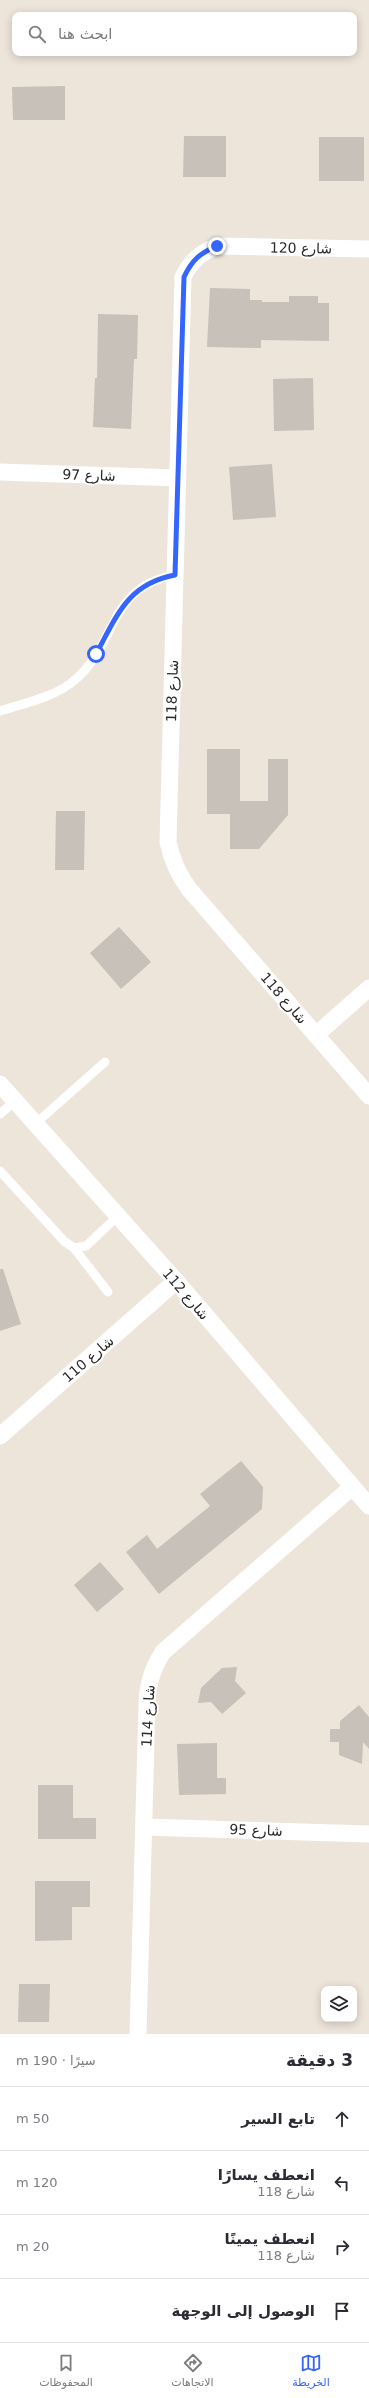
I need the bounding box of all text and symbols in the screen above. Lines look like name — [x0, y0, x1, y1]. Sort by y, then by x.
search box — [12, 12, 357, 56]
icon: search — [26, 23, 48, 45]
text: ابحث هنا — [58, 25, 113, 43]
route end — [208, 237, 226, 255]
street label: شارع 120 — [270, 239, 332, 258]
street label: شارع 97 — [62, 466, 116, 485]
route start — [87, 645, 105, 663]
street label: شارع 118 — [163, 660, 182, 722]
street label: شارع 118 — [257, 969, 310, 1027]
street label: شارع 112 — [159, 1265, 212, 1323]
street label: شارع 110 — [59, 1333, 117, 1386]
street label: شارع 114 — [138, 1684, 159, 1748]
street label: شارع 95 — [229, 1821, 283, 1840]
map controls — [321, 1986, 357, 2022]
button: layers — [321, 1986, 357, 2022]
text: 3 دقيقة — [286, 2050, 353, 2070]
text: سيرًا · 190 m — [16, 2053, 96, 2068]
icon: ahead — [331, 2108, 353, 2130]
text: تابع السير — [241, 2110, 315, 2128]
text: 50 m — [16, 2111, 49, 2126]
text: انعطف يسارًا — [218, 2166, 315, 2184]
icon: left — [331, 2172, 353, 2194]
text: 120 m — [16, 2175, 58, 2190]
text: شارع 118 — [257, 2184, 315, 2199]
text: انعطف يمينًا — [224, 2230, 315, 2248]
icon: right — [331, 2236, 353, 2258]
text: 20 m — [16, 2239, 49, 2254]
text: شارع 118 — [257, 2248, 315, 2263]
icon: arrive — [331, 2300, 353, 2322]
text: الوصول إلى الوجهة — [172, 2302, 315, 2320]
tab: المحفوظات — [39, 2352, 93, 2389]
tab: الاتجاهات — [171, 2352, 214, 2389]
tab: الخريطة — [292, 2352, 330, 2389]

